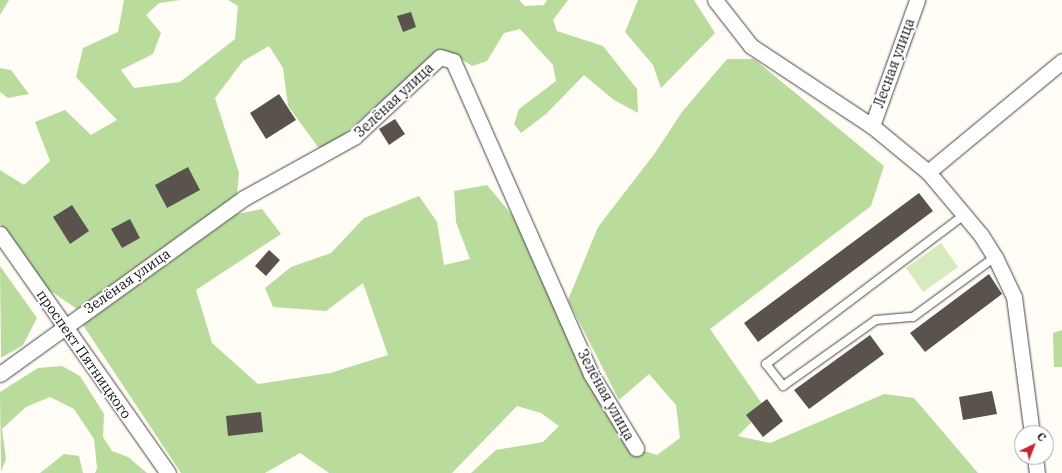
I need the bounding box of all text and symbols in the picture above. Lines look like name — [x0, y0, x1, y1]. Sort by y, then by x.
street label: Лесная улица — [870, 16, 918, 110]
street label: Зелёная улица — [351, 59, 437, 141]
street label: Зелёная улица — [81, 245, 173, 317]
street label: проспект Пятницкого — [33, 286, 135, 422]
street label: Зелёная улица — [574, 346, 638, 444]
north arrow — [1014, 425, 1054, 465]
text: С — [1034, 429, 1049, 445]

